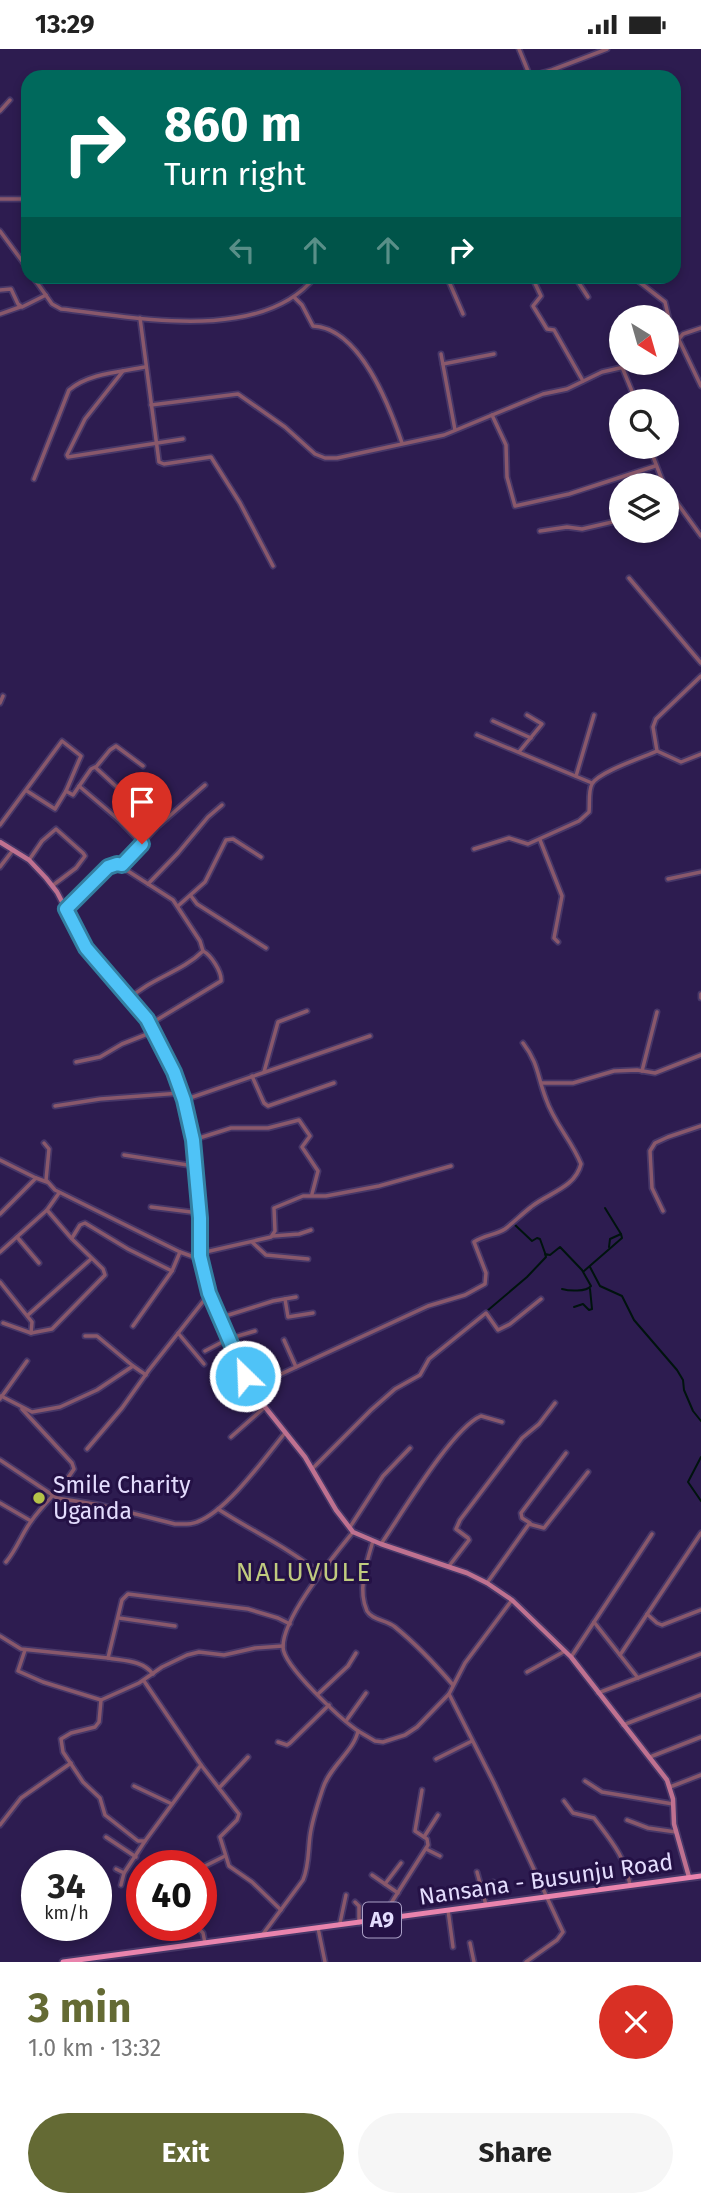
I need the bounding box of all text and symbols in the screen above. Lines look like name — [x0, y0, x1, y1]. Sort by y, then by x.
text: 13:29 — [35, 9, 95, 40]
text: 860 m — [164, 95, 302, 154]
icon: right — [49, 98, 140, 189]
text: Turn right — [164, 155, 306, 193]
icon: left — [223, 231, 261, 269]
icon: ahead — [296, 231, 334, 269]
icon: ahead — [369, 231, 407, 269]
icon: right — [442, 231, 480, 269]
north arrow — [609, 305, 679, 375]
map controls — [609, 305, 679, 543]
button: search — [609, 389, 679, 459]
button: layers — [609, 473, 679, 543]
pin — [112, 772, 172, 844]
icon: arrive — [123, 783, 161, 821]
position arrow — [208, 1339, 282, 1413]
place label: Smile Charity Uganda — [53, 1471, 191, 1525]
marker: Smile Charity Uganda — [31, 1490, 47, 1506]
district label: NALUVULE — [236, 1557, 372, 1588]
street label: Nansana - Busunju Road — [417, 1847, 675, 1911]
speed limit sign: 40 — [126, 1850, 217, 1941]
text: 34 — [48, 1865, 85, 1907]
text: km/h — [44, 1902, 89, 1924]
road number: A9 — [363, 1903, 401, 1937]
text: 3 min — [28, 1983, 131, 2033]
button: close — [599, 1985, 673, 2059]
text: 1.0 km · 13:32 — [28, 2034, 161, 2062]
button: Exit — [28, 2113, 344, 2193]
button: Share — [358, 2113, 673, 2193]

